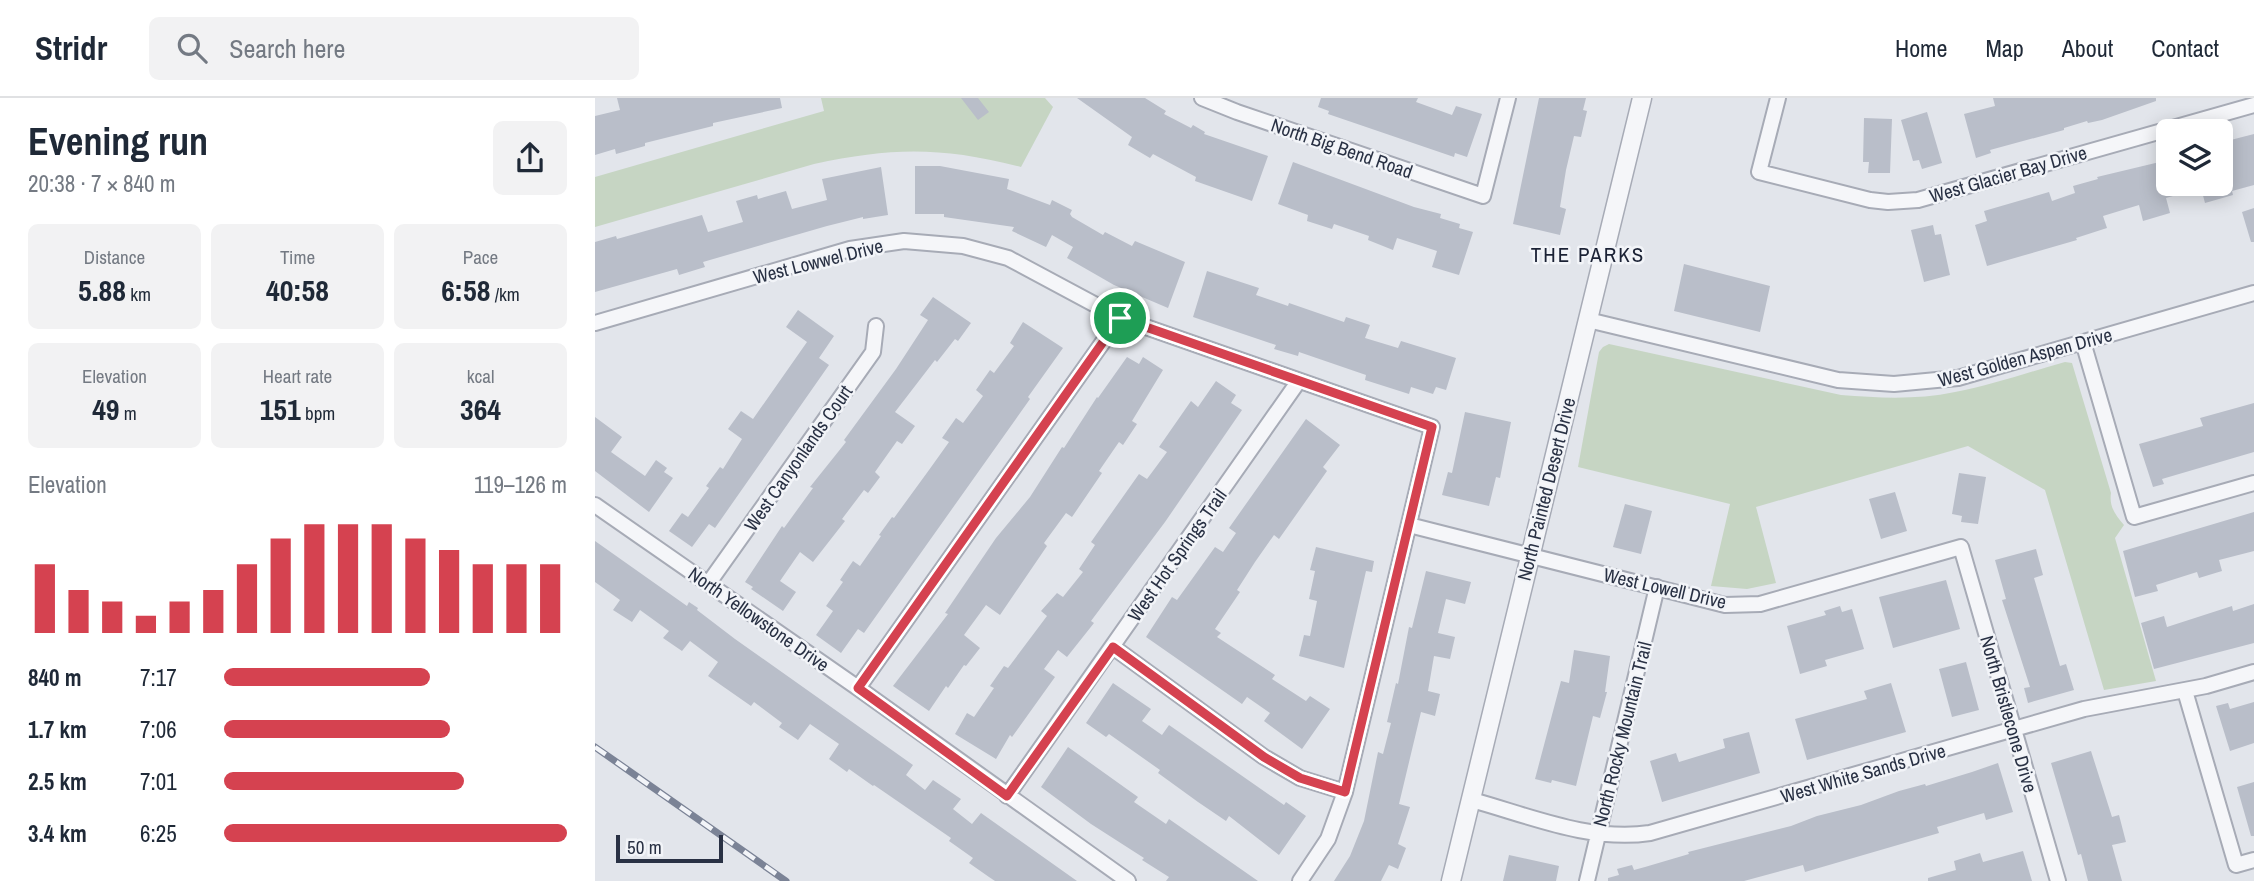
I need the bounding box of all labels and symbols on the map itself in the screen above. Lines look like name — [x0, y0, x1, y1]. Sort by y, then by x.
street label: North Big Bend Road — [1268, 112, 1416, 184]
street label: West Glacier Bay Drive — [1926, 139, 2090, 209]
street label: West Lowwel Drive — [750, 232, 886, 290]
district label: THE PARKS — [1531, 240, 1645, 269]
pin — [1090, 288, 1150, 348]
street label: West Golden Aspen Drive — [1935, 321, 2115, 393]
street label: West Canyonlands Court — [738, 379, 859, 536]
street label: North Painted Desert Drive — [1511, 395, 1581, 583]
street label: West Hot Springs Trail — [1121, 483, 1233, 627]
street label: North Yellowstone Drive — [683, 561, 835, 677]
street label: West Lowell Drive — [1601, 561, 1729, 615]
street label: North Bristlecone Drive — [1974, 633, 2044, 795]
street label: North Rocky Mountain Trail — [1586, 639, 1658, 829]
street label: West White Sands Drive — [1778, 737, 1948, 809]
scale bar — [616, 832, 723, 864]

